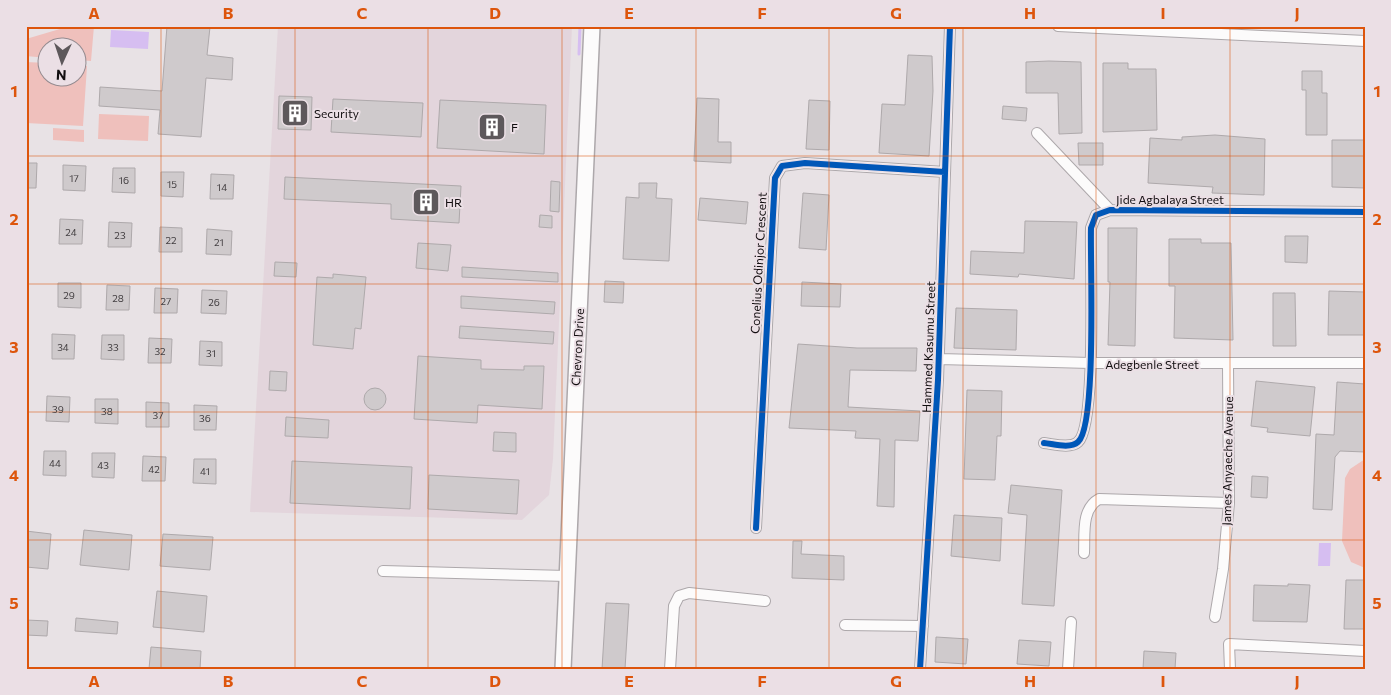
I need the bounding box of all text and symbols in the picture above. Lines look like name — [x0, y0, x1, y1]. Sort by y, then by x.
text: A — [88, 3, 100, 22]
text: B — [223, 3, 234, 22]
text: C — [357, 3, 368, 22]
text: D — [489, 3, 501, 22]
text: E — [624, 3, 634, 22]
text: F — [757, 3, 767, 22]
text: G — [890, 3, 902, 22]
text: H — [1024, 3, 1036, 22]
text: I — [1160, 3, 1166, 22]
text: J — [1294, 3, 1300, 22]
north arrow — [38, 38, 88, 88]
text: N — [56, 67, 67, 84]
text: 1 — [10, 81, 18, 100]
text: 1 — [1373, 81, 1381, 100]
building icon: Security — [280, 98, 310, 128]
place label: Security — [314, 106, 359, 120]
building icon: F — [477, 112, 507, 142]
place label: F — [511, 120, 518, 134]
house number: 17 — [69, 172, 79, 184]
house number: 16 — [119, 174, 129, 186]
house number: 15 — [167, 178, 177, 190]
house number: 14 — [217, 181, 227, 193]
building icon: HR — [411, 187, 441, 217]
street label: Conelius Odinjor Crescent — [747, 192, 769, 334]
street label: Jide Agbalaya Street — [1116, 192, 1224, 207]
place label: HR — [445, 195, 462, 209]
text: 2 — [9, 209, 19, 228]
text: 2 — [1372, 209, 1382, 228]
house number: 24 — [65, 226, 77, 238]
house number: 23 — [114, 229, 126, 241]
house number: 22 — [165, 234, 177, 246]
house number: 21 — [214, 236, 224, 248]
street label: Hammed Kasumu Street — [919, 281, 937, 413]
house number: 29 — [63, 289, 75, 301]
house number: 28 — [112, 292, 124, 304]
house number: 27 — [161, 295, 171, 307]
house number: 26 — [208, 296, 220, 308]
street label: Chevron Drive — [568, 308, 586, 386]
text: 3 — [9, 337, 19, 356]
text: 3 — [1372, 337, 1382, 356]
house number: 34 — [57, 341, 69, 353]
house number: 33 — [107, 341, 119, 353]
house number: 32 — [154, 345, 166, 357]
house number: 31 — [206, 347, 216, 359]
street label: Adegbenle Street — [1105, 357, 1199, 371]
street label: James Anyaeche Avenue — [1219, 396, 1236, 526]
house number: 39 — [52, 403, 64, 415]
house number: 38 — [101, 405, 113, 417]
house number: 37 — [153, 409, 163, 421]
house number: 36 — [199, 412, 211, 424]
house number: 44 — [49, 457, 61, 469]
house number: 43 — [97, 459, 109, 471]
house number: 42 — [148, 463, 160, 475]
text: 4 — [9, 465, 19, 484]
house number: 41 — [200, 465, 210, 477]
text: 4 — [1372, 465, 1382, 484]
text: 5 — [9, 593, 19, 612]
text: 5 — [1372, 593, 1382, 612]
text: A — [88, 671, 100, 690]
text: B — [223, 671, 234, 690]
text: C — [357, 671, 368, 690]
text: D — [489, 671, 501, 690]
text: E — [624, 671, 634, 690]
text: F — [757, 671, 767, 690]
text: G — [890, 671, 902, 690]
text: H — [1024, 671, 1036, 690]
text: I — [1160, 671, 1166, 690]
text: J — [1294, 671, 1300, 690]

